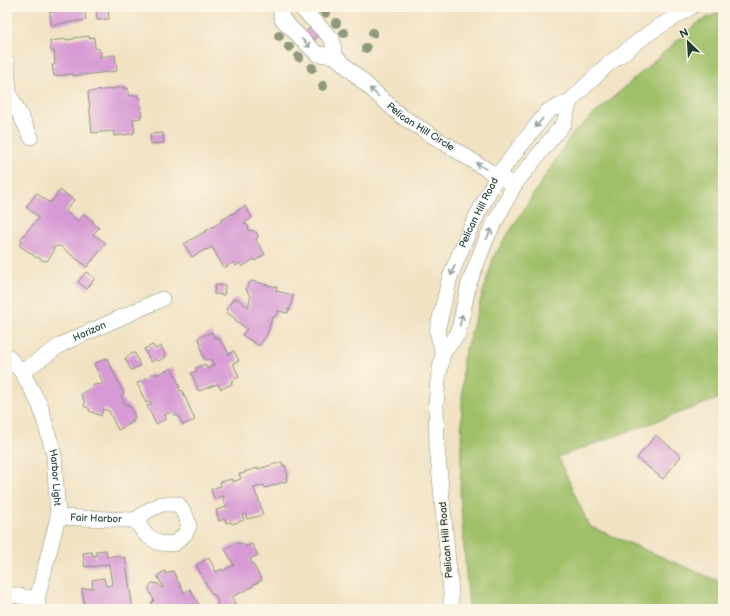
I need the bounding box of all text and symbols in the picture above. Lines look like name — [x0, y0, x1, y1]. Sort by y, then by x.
north arrow — [668, 22, 708, 62]
text: N — [677, 26, 690, 41]
one-way arrow — [301, 38, 311, 48]
one-way arrow — [369, 87, 379, 97]
street label: Pelican Hill Circle — [384, 100, 457, 154]
one-way arrow — [535, 117, 543, 128]
one-way arrow — [475, 161, 487, 169]
street label: Pelican Hill Road — [457, 175, 501, 250]
one-way arrow — [486, 228, 493, 240]
one-way arrow — [449, 264, 456, 276]
one-way arrow — [457, 314, 465, 327]
street label: Horizon — [71, 319, 108, 344]
street label: Harbor Light — [47, 448, 63, 506]
street label: Pelican Hill Road — [437, 501, 455, 579]
street label: Fair Harbor — [70, 511, 122, 525]

